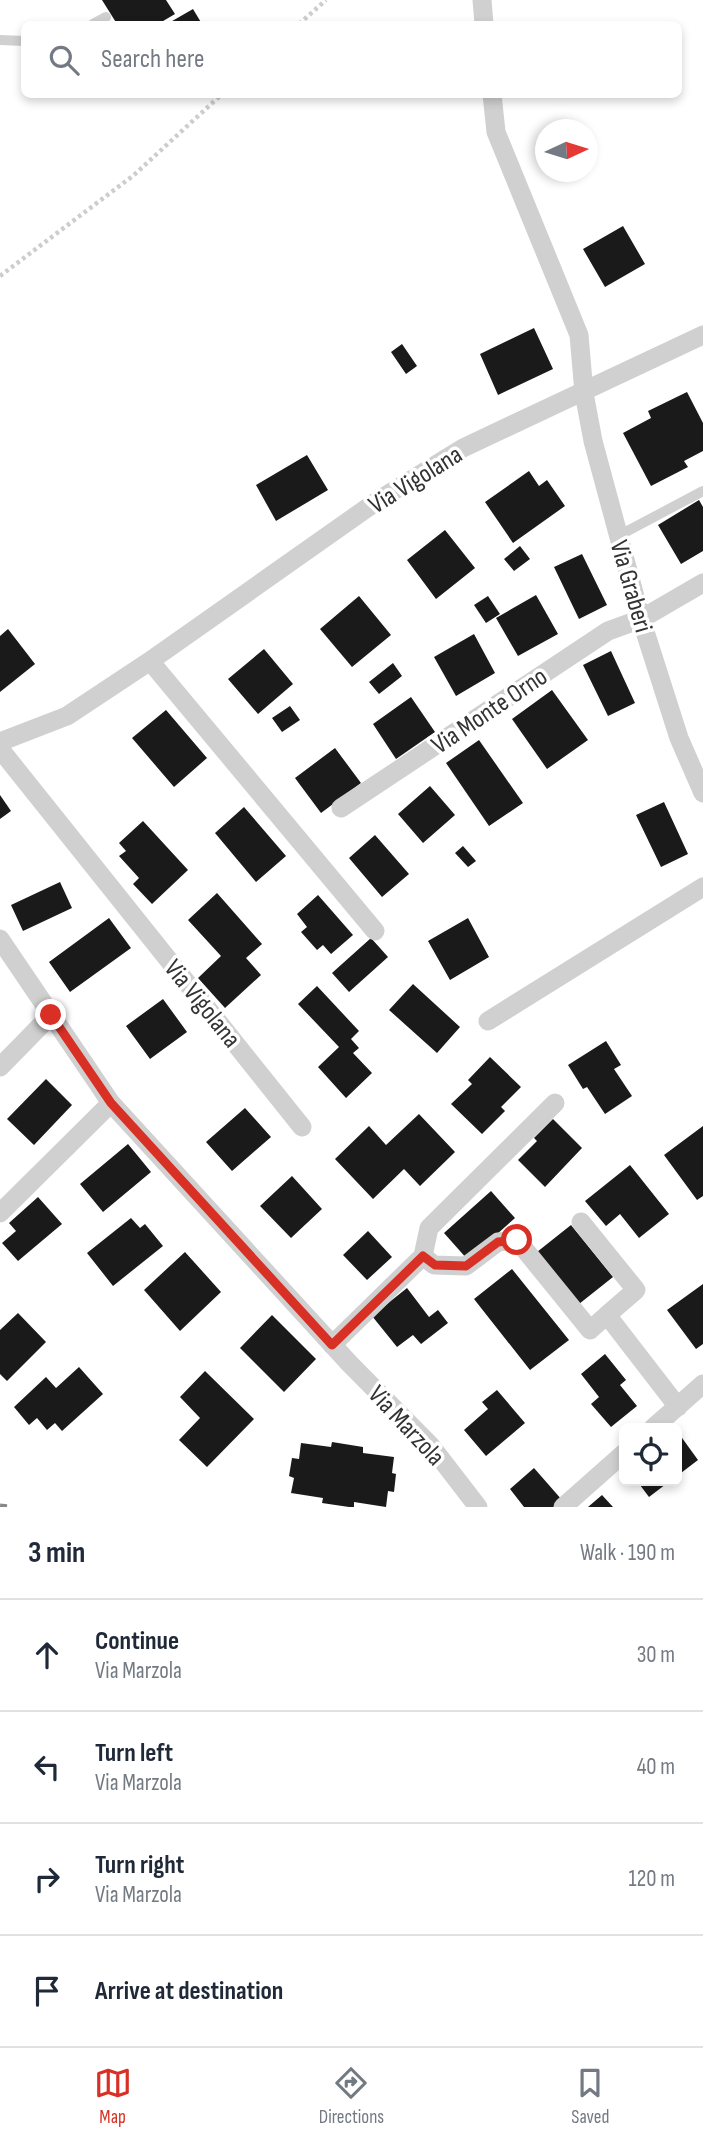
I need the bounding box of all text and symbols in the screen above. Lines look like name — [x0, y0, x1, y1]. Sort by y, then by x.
search box — [21, 21, 682, 98]
icon: search — [45, 41, 83, 79]
text: Search here — [101, 44, 204, 75]
north arrow — [535, 119, 598, 182]
street label: Via Vigolana — [363, 440, 468, 521]
street label: Via Graberi — [603, 537, 658, 636]
street label: Via Monte Orno — [426, 661, 554, 761]
street label: Via Vigolana — [157, 954, 247, 1054]
route end — [35, 999, 66, 1030]
route start — [501, 1224, 532, 1255]
street label: Via Marzola — [361, 1380, 451, 1473]
map controls — [619, 1423, 682, 1486]
button: locate — [619, 1423, 682, 1486]
text: 3 min — [28, 1535, 85, 1571]
text: Walk · 190 m — [580, 1539, 675, 1567]
text: Continue — [95, 1626, 179, 1657]
icon: ahead — [28, 1636, 66, 1674]
text: 30 m — [637, 1641, 675, 1669]
text: Via Marzola — [95, 1657, 182, 1685]
text: Turn left — [95, 1738, 173, 1769]
icon: left — [28, 1748, 66, 1786]
text: 40 m — [637, 1753, 675, 1781]
text: Via Marzola — [95, 1769, 182, 1797]
text: Turn right — [95, 1850, 184, 1881]
icon: right — [28, 1860, 66, 1898]
text: 120 m — [629, 1865, 675, 1893]
text: Via Marzola — [95, 1881, 182, 1909]
icon: arrive — [28, 1972, 66, 2010]
text: Arrive at destination — [95, 1976, 283, 2007]
tab: Map — [94, 2064, 132, 2129]
tab: Directions — [319, 2064, 384, 2129]
tab: Saved — [571, 2064, 609, 2129]

